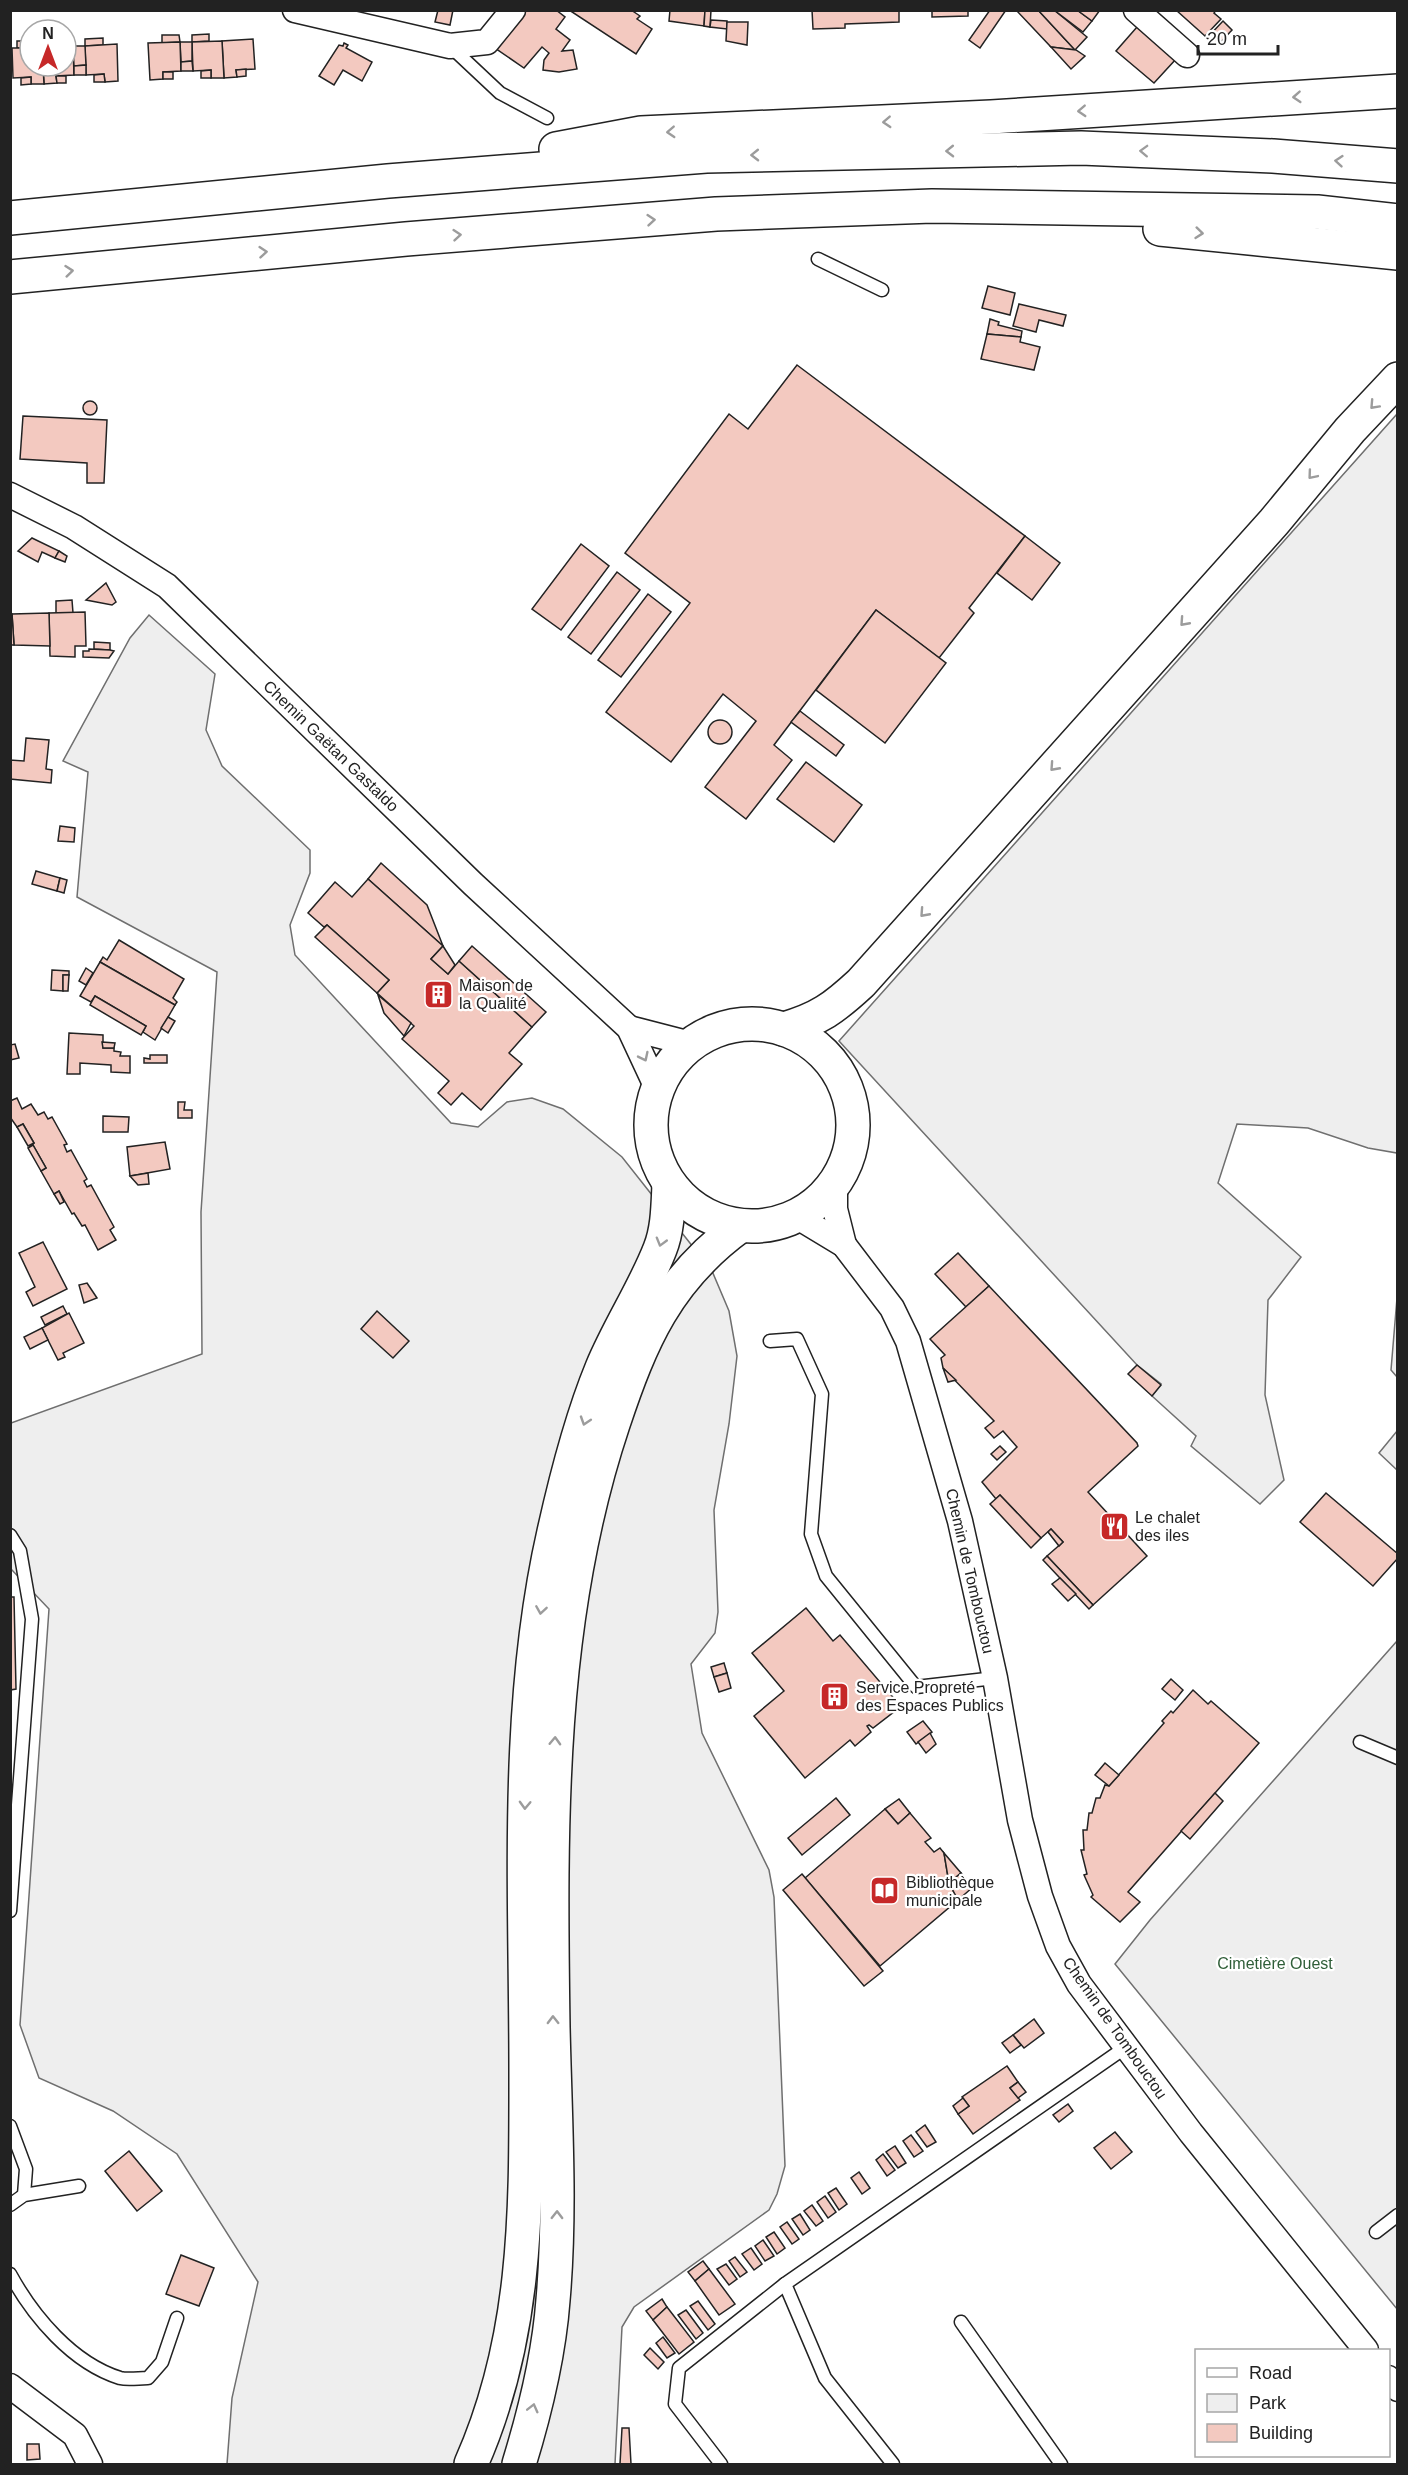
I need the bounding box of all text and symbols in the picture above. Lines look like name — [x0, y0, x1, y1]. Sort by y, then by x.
north arrow — [18, 18, 78, 78]
scale bar — [1198, 18, 1278, 56]
text: N — [42, 25, 54, 42]
text: 20 m — [1207, 29, 1247, 49]
one-way arrow — [1293, 90, 1302, 103]
one-way arrow — [1077, 104, 1086, 117]
one-way arrow — [882, 115, 891, 128]
one-way arrow — [667, 125, 676, 138]
one-way arrow — [945, 145, 954, 157]
one-way arrow — [1140, 145, 1149, 157]
one-way arrow — [750, 149, 759, 161]
one-way arrow — [1335, 155, 1344, 168]
one-way arrow — [647, 214, 656, 227]
one-way arrow — [1194, 226, 1203, 239]
one-way arrow — [453, 229, 462, 242]
one-way arrow — [258, 246, 267, 259]
one-way arrow — [64, 265, 73, 278]
one-way arrow — [1370, 398, 1381, 409]
one-way arrow — [1309, 469, 1320, 480]
one-way arrow — [1180, 615, 1191, 626]
street label: Chemin Gaëtan Gastaldo — [260, 677, 402, 815]
one-way arrow — [1050, 761, 1061, 771]
one-way arrow — [920, 906, 931, 917]
place label: Maison de la Qualité — [459, 977, 533, 1012]
building icon: Maison de la Qualité — [422, 978, 454, 1010]
one-way arrow — [636, 1051, 648, 1062]
one-way arrow — [656, 1237, 669, 1247]
one-way arrow — [580, 1415, 592, 1426]
street label: Chemin de Tombouctou — [943, 1487, 997, 1655]
place label: Le chalet des iles — [1135, 1509, 1200, 1544]
restaurant icon: Le chalet des iles — [1098, 1510, 1130, 1542]
one-way arrow — [535, 1606, 547, 1615]
place label: Service Propreté des Espaces Publics — [856, 1679, 1004, 1714]
building icon: Service Propreté des Espaces Publics — [819, 1680, 851, 1712]
one-way arrow — [549, 1736, 562, 1745]
one-way arrow — [519, 1800, 531, 1809]
place label: Bibliothèque municipale — [906, 1874, 994, 1909]
library icon: Bibliothèque municipale — [869, 1875, 901, 1907]
street label: Chemin de Tombouctou — [1060, 1954, 1170, 2102]
park label: Cimetière Ouest — [1217, 1955, 1333, 1972]
one-way arrow — [547, 2015, 560, 2024]
one-way arrow — [550, 2210, 563, 2219]
legend — [1195, 2349, 1390, 2457]
text: Road — [1249, 2363, 1292, 2383]
text: Park — [1249, 2393, 1287, 2413]
one-way arrow — [526, 2403, 539, 2413]
text: Building — [1249, 2423, 1313, 2443]

